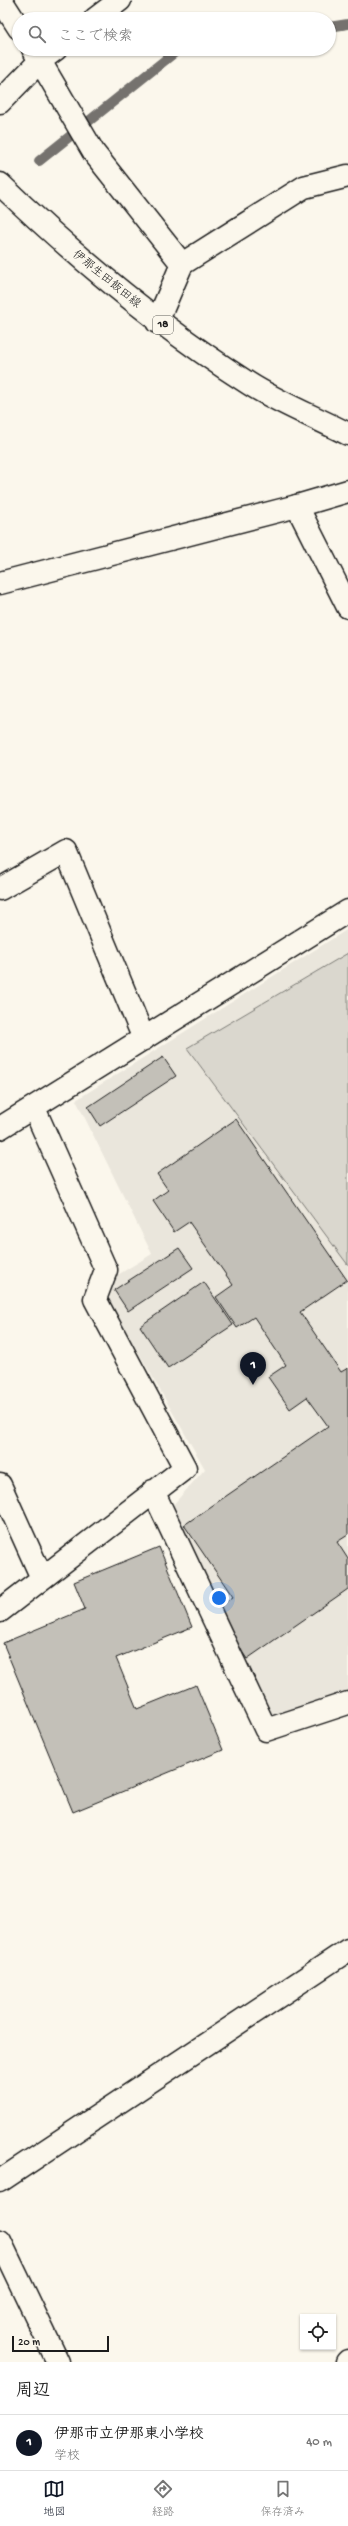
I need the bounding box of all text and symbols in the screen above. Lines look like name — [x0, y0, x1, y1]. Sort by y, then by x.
search box — [12, 12, 336, 56]
icon: search — [26, 23, 48, 45]
text: ここで検索 — [58, 28, 133, 46]
street label: 伊那生田飯田線 — [69, 247, 144, 312]
road number: 18 — [153, 316, 173, 334]
pin: 1 — [240, 1352, 266, 1385]
your location — [209, 1588, 229, 1608]
map controls — [300, 2314, 336, 2350]
button: locate — [300, 2314, 336, 2350]
scale bar — [12, 2334, 109, 2353]
text: 20 m — [18, 2337, 40, 2349]
text: 周辺 — [16, 2382, 50, 2402]
text: 伊那市立伊那東小学校 — [54, 2426, 204, 2444]
text: 1 — [26, 2435, 32, 2450]
text: 40 m — [306, 2435, 332, 2450]
text: 学校 — [54, 2449, 80, 2464]
tab: 地図 — [43, 2478, 65, 2519]
tab: 経路 — [152, 2478, 174, 2519]
tab: 保存済み — [261, 2478, 305, 2519]

